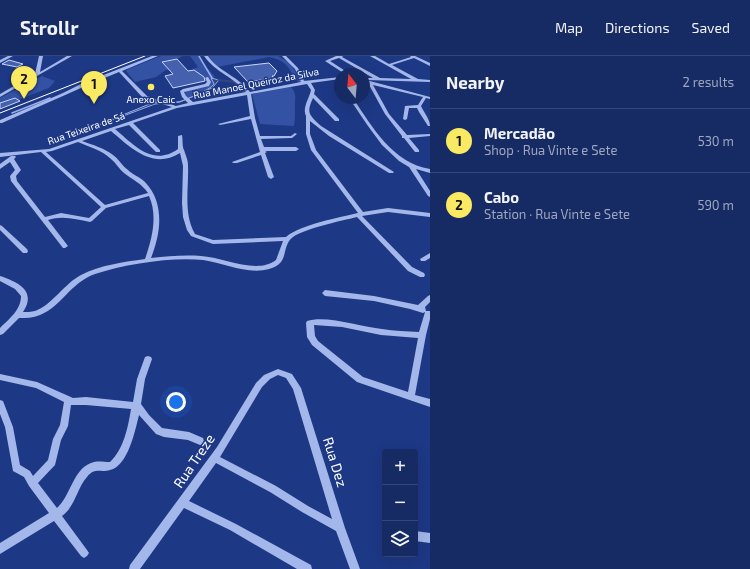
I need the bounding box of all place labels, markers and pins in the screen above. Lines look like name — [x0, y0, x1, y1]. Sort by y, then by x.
pin: 2 — [11, 66, 37, 99]
pin: 1 — [81, 71, 107, 104]
marker: Anexo Caic — [146, 82, 156, 92]
place label: Anexo Caic — [126, 93, 176, 105]

